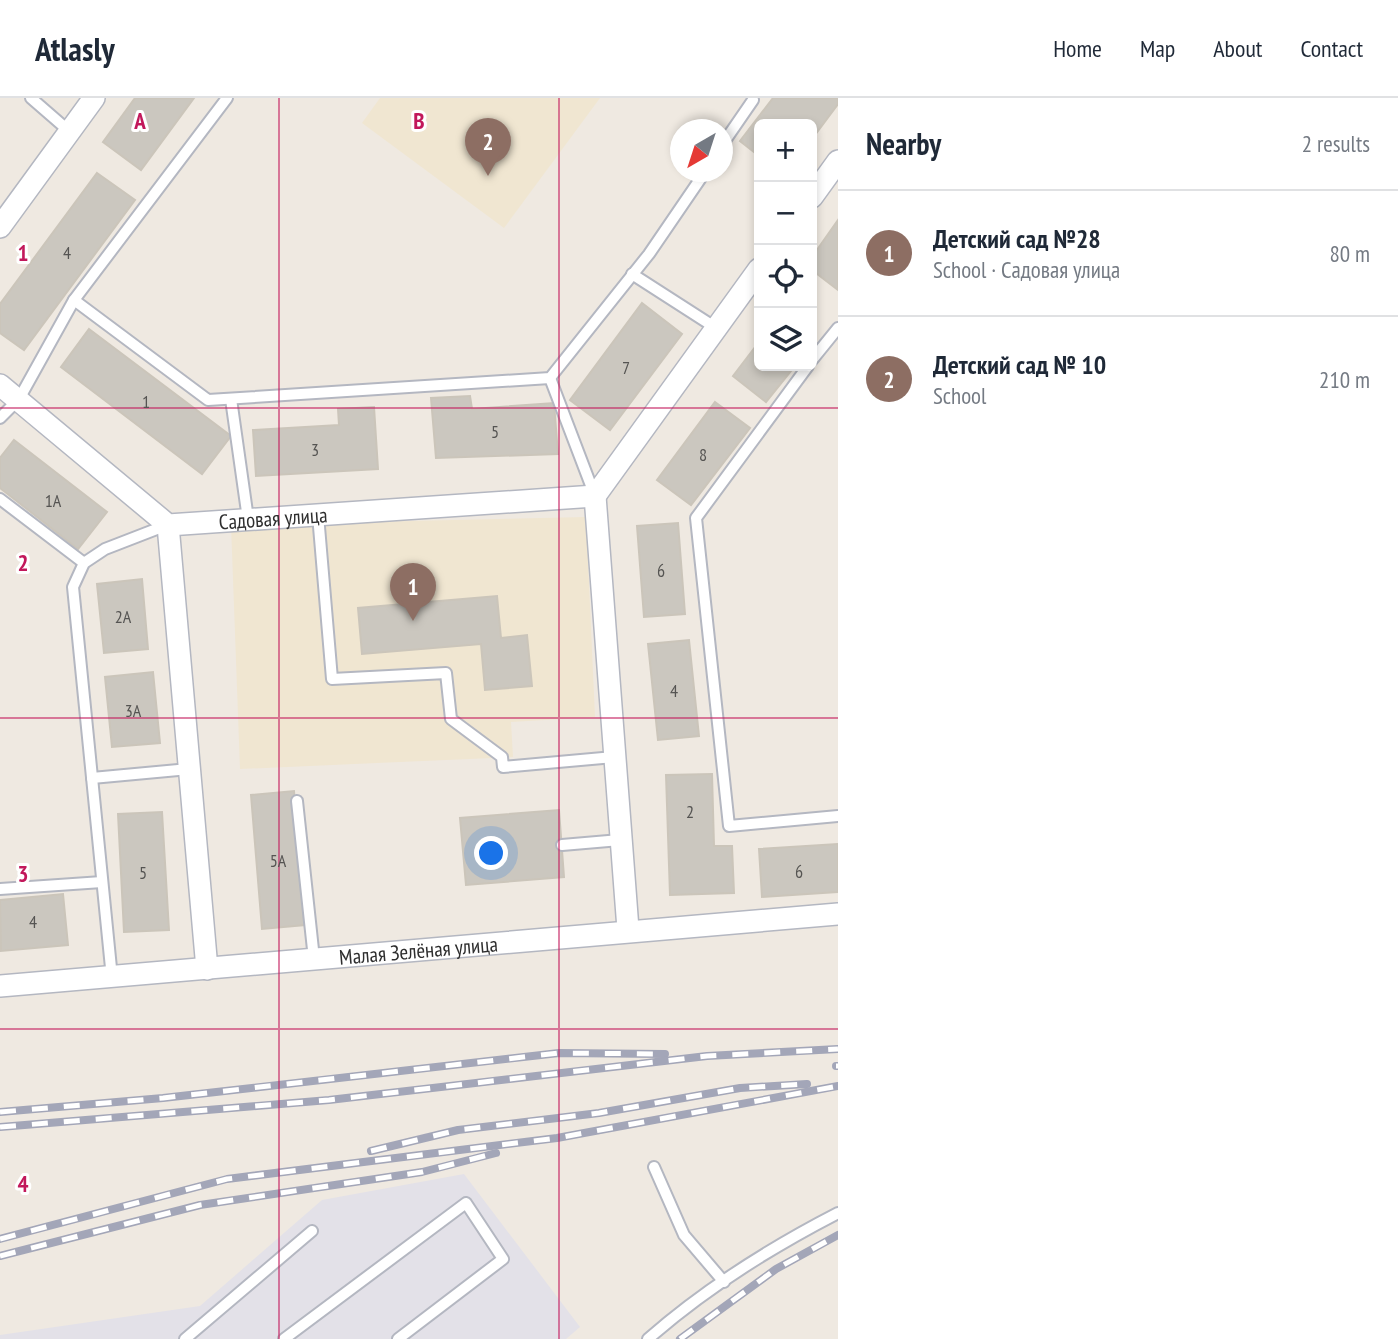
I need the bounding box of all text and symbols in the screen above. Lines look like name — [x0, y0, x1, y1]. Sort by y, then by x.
text: Atlasly — [35, 27, 115, 70]
text: Home — [1053, 33, 1102, 64]
text: Map — [1140, 33, 1175, 64]
text: About — [1213, 33, 1262, 64]
text: Contact — [1300, 33, 1363, 64]
text: A — [133, 106, 146, 135]
text: B — [413, 106, 425, 135]
pin: 2 — [465, 118, 511, 176]
north arrow — [670, 119, 733, 182]
map controls — [754, 119, 817, 371]
button: + — [754, 119, 817, 182]
text: Nearby — [866, 124, 941, 163]
text: 2 results — [1302, 129, 1370, 158]
button: − — [754, 182, 817, 245]
text: Детский сад №28 — [933, 222, 1101, 255]
text: 1 — [18, 238, 29, 267]
text: 1 — [884, 239, 895, 268]
text: 80 m — [1329, 239, 1370, 268]
house number: 4 — [63, 241, 71, 264]
button: locate — [754, 245, 817, 308]
text: School · Садовая улица — [933, 255, 1120, 284]
button: layers — [754, 308, 817, 371]
text: Детский сад № 10 — [933, 348, 1106, 381]
house number: 7 — [622, 356, 630, 379]
text: 2 — [884, 365, 895, 394]
text: 210 m — [1319, 365, 1370, 394]
text: School — [933, 381, 986, 410]
house number: 1 — [142, 390, 150, 413]
house number: 5 — [491, 420, 499, 443]
house number: 3 — [311, 438, 319, 461]
house number: 8 — [699, 443, 707, 466]
house number: 1А — [45, 489, 62, 512]
street label: Садовая улица — [218, 501, 328, 535]
text: 2 — [18, 548, 29, 577]
house number: 6 — [657, 559, 665, 582]
pin: 1 — [390, 563, 436, 621]
house number: 2А — [115, 605, 132, 628]
house number: 4 — [670, 679, 678, 702]
house number: 3А — [125, 699, 142, 722]
house number: 2 — [686, 800, 694, 823]
your location — [474, 836, 508, 870]
house number: 5А — [270, 849, 287, 872]
text: 3 — [18, 859, 29, 888]
house number: 6 — [795, 860, 803, 883]
house number: 5 — [139, 861, 147, 884]
house number: 4 — [29, 910, 37, 933]
street label: Малая Зелёная улица — [338, 930, 499, 970]
text: 4 — [18, 1169, 29, 1198]

